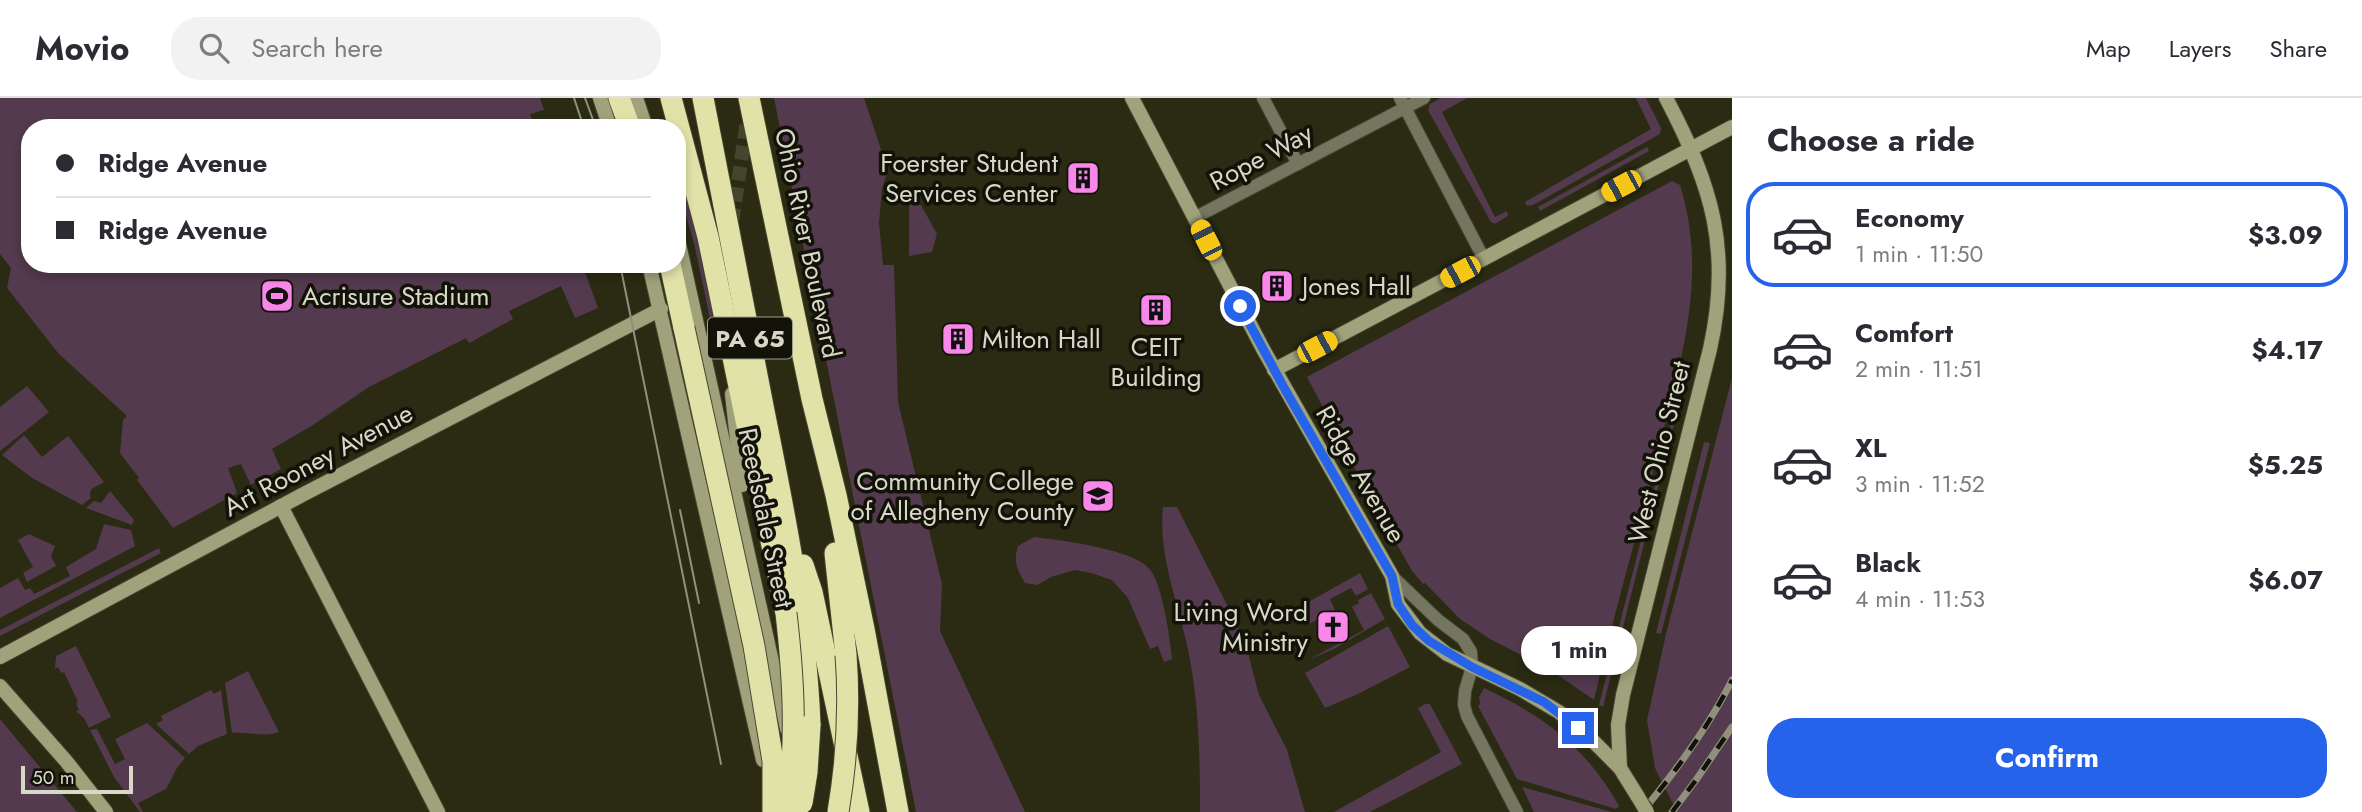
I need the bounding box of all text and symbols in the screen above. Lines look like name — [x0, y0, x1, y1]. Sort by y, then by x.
search box — [171, 17, 661, 80]
text: Movio — [35, 25, 129, 72]
icon: search — [195, 29, 233, 67]
text: Search here — [251, 29, 383, 67]
text: Map — [2086, 31, 2131, 66]
text: Layers — [2169, 31, 2231, 66]
text: Share — [2269, 31, 2327, 66]
street label: Rope Way — [1203, 114, 1320, 200]
text: Choose a ride — [1767, 117, 1975, 163]
street label: Ohio River Boulevard — [765, 124, 851, 362]
text: Ridge Avenue — [98, 144, 267, 182]
place label: Foerster Student Services Center — [880, 144, 1059, 212]
building icon: Foerster Student Services Center — [1064, 159, 1102, 197]
car — [1598, 167, 1645, 205]
text: Economy — [1855, 199, 1964, 237]
icon: car — [1771, 203, 1834, 266]
text: Ridge Avenue — [98, 211, 267, 249]
text: $3.09 — [2248, 216, 2323, 254]
car — [1188, 217, 1225, 263]
text: 1 min · 11:50 — [1855, 237, 1983, 271]
car — [1437, 253, 1484, 291]
building icon: Jones Hall — [1258, 267, 1296, 305]
place label: Jones Hall — [1299, 267, 1411, 305]
sports icon: Acrisure Stadium — [258, 277, 296, 315]
place label: Acrisure Stadium — [302, 277, 490, 315]
route start — [1224, 290, 1256, 322]
building icon: CEIT Building — [1137, 291, 1175, 329]
text: Comfort — [1855, 314, 1953, 352]
road number: PA 65 — [708, 318, 792, 358]
icon: car — [1771, 318, 1834, 381]
building icon: Milton Hall — [939, 320, 977, 358]
place label: Milton Hall — [982, 320, 1101, 358]
place label: CEIT Building — [1111, 328, 1201, 396]
car — [1294, 328, 1341, 366]
text: $4.17 — [2251, 331, 2323, 369]
text: 2 min · 11:51 — [1855, 352, 1983, 386]
street label: West Ohio Street — [1618, 356, 1700, 547]
street label: Art Rooney Avenue — [216, 394, 420, 526]
street label: Ridge Avenue — [1306, 398, 1416, 550]
street label: Reedsdale Street — [728, 424, 804, 612]
text: XL — [1855, 429, 1887, 467]
icon: car — [1771, 433, 1834, 496]
text: $5.25 — [2248, 446, 2323, 484]
place label: Community College of Allegheny County — [850, 462, 1075, 530]
text: 3 min · 11:52 — [1855, 467, 1985, 501]
school or university icon: Community College of Allegheny County — [1079, 477, 1117, 515]
text: Black — [1855, 544, 1921, 582]
icon: car — [1771, 548, 1834, 611]
text: $6.07 — [2248, 561, 2323, 599]
text: 4 min · 11:53 — [1855, 582, 1985, 616]
place label: Living Word Ministry — [1173, 593, 1309, 661]
church icon: Living Word Ministry — [1314, 608, 1352, 646]
callout: 1 min — [1520, 626, 1636, 676]
text: 1 min — [1550, 633, 1608, 667]
route end — [1562, 712, 1594, 744]
button: Confirm — [1767, 718, 2327, 798]
scale bar — [21, 763, 133, 795]
text: 50 m — [32, 764, 75, 791]

